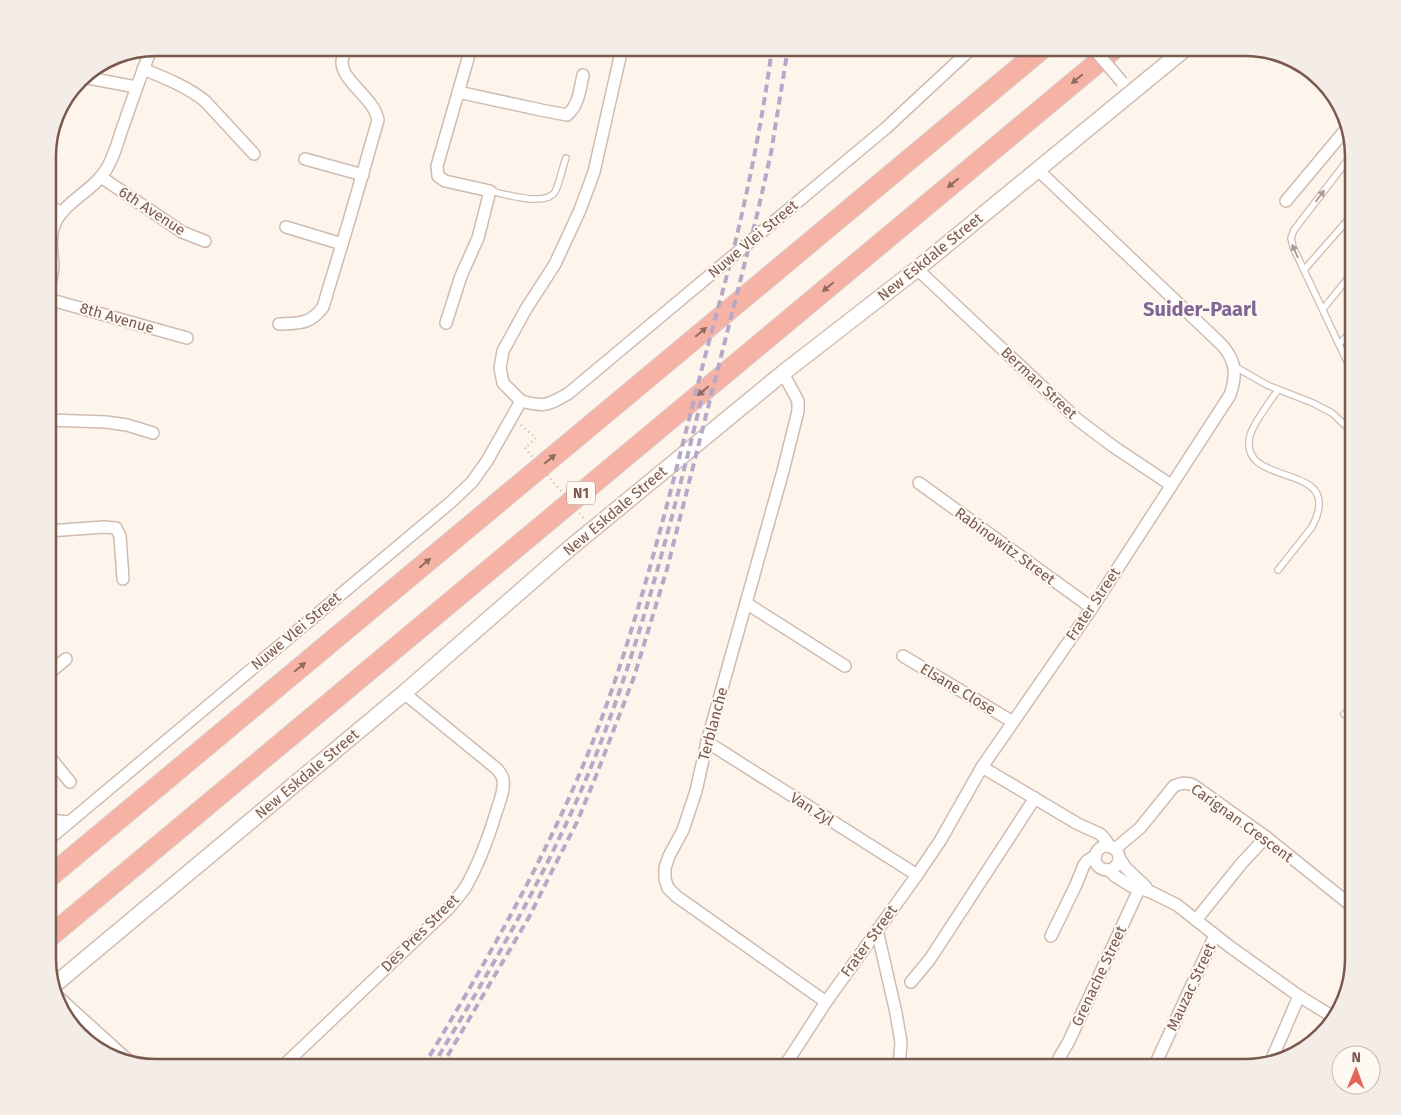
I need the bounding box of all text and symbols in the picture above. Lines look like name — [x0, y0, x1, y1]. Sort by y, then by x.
one-way arrow — [1071, 73, 1084, 84]
one-way arrow — [947, 177, 959, 189]
street label: 6th Avenue — [115, 183, 189, 239]
one-way arrow — [1315, 190, 1326, 203]
street label: Nuwe Vlei Street — [704, 196, 802, 282]
street label: New Eskdale Street — [874, 209, 987, 305]
one-way arrow — [1291, 244, 1299, 258]
one-way arrow — [822, 281, 834, 292]
district label: Suider-Paarl — [1143, 297, 1257, 321]
street label: 8th Avenue — [78, 299, 156, 337]
one-way arrow — [695, 327, 708, 338]
street label: Berman Street — [997, 343, 1081, 423]
one-way arrow — [697, 386, 710, 397]
one-way arrow — [543, 453, 556, 464]
street label: New Eskdale Street — [559, 462, 671, 560]
road number: N1 — [567, 482, 595, 504]
street label: Rabinowitz Street — [951, 504, 1059, 589]
one-way arrow — [418, 557, 431, 568]
street label: Frater Street — [1062, 564, 1124, 644]
street label: Nuwe Vlei Street — [247, 588, 345, 674]
street label: Elsane Close — [917, 659, 999, 719]
one-way arrow — [293, 661, 306, 672]
street label: Terblanche — [695, 685, 731, 763]
street label: New Eskdale Street — [251, 725, 363, 823]
street label: Carignan Crescent — [1187, 780, 1297, 866]
street label: Van Zyl — [787, 789, 838, 830]
street label: Des Pres Street — [377, 890, 463, 976]
street label: Frater Street — [837, 901, 901, 980]
street label: Grenache Street — [1068, 922, 1130, 1029]
street label: Mauzac Street — [1163, 940, 1219, 1034]
north arrow — [1331, 1045, 1381, 1095]
text: N — [1351, 1049, 1361, 1066]

